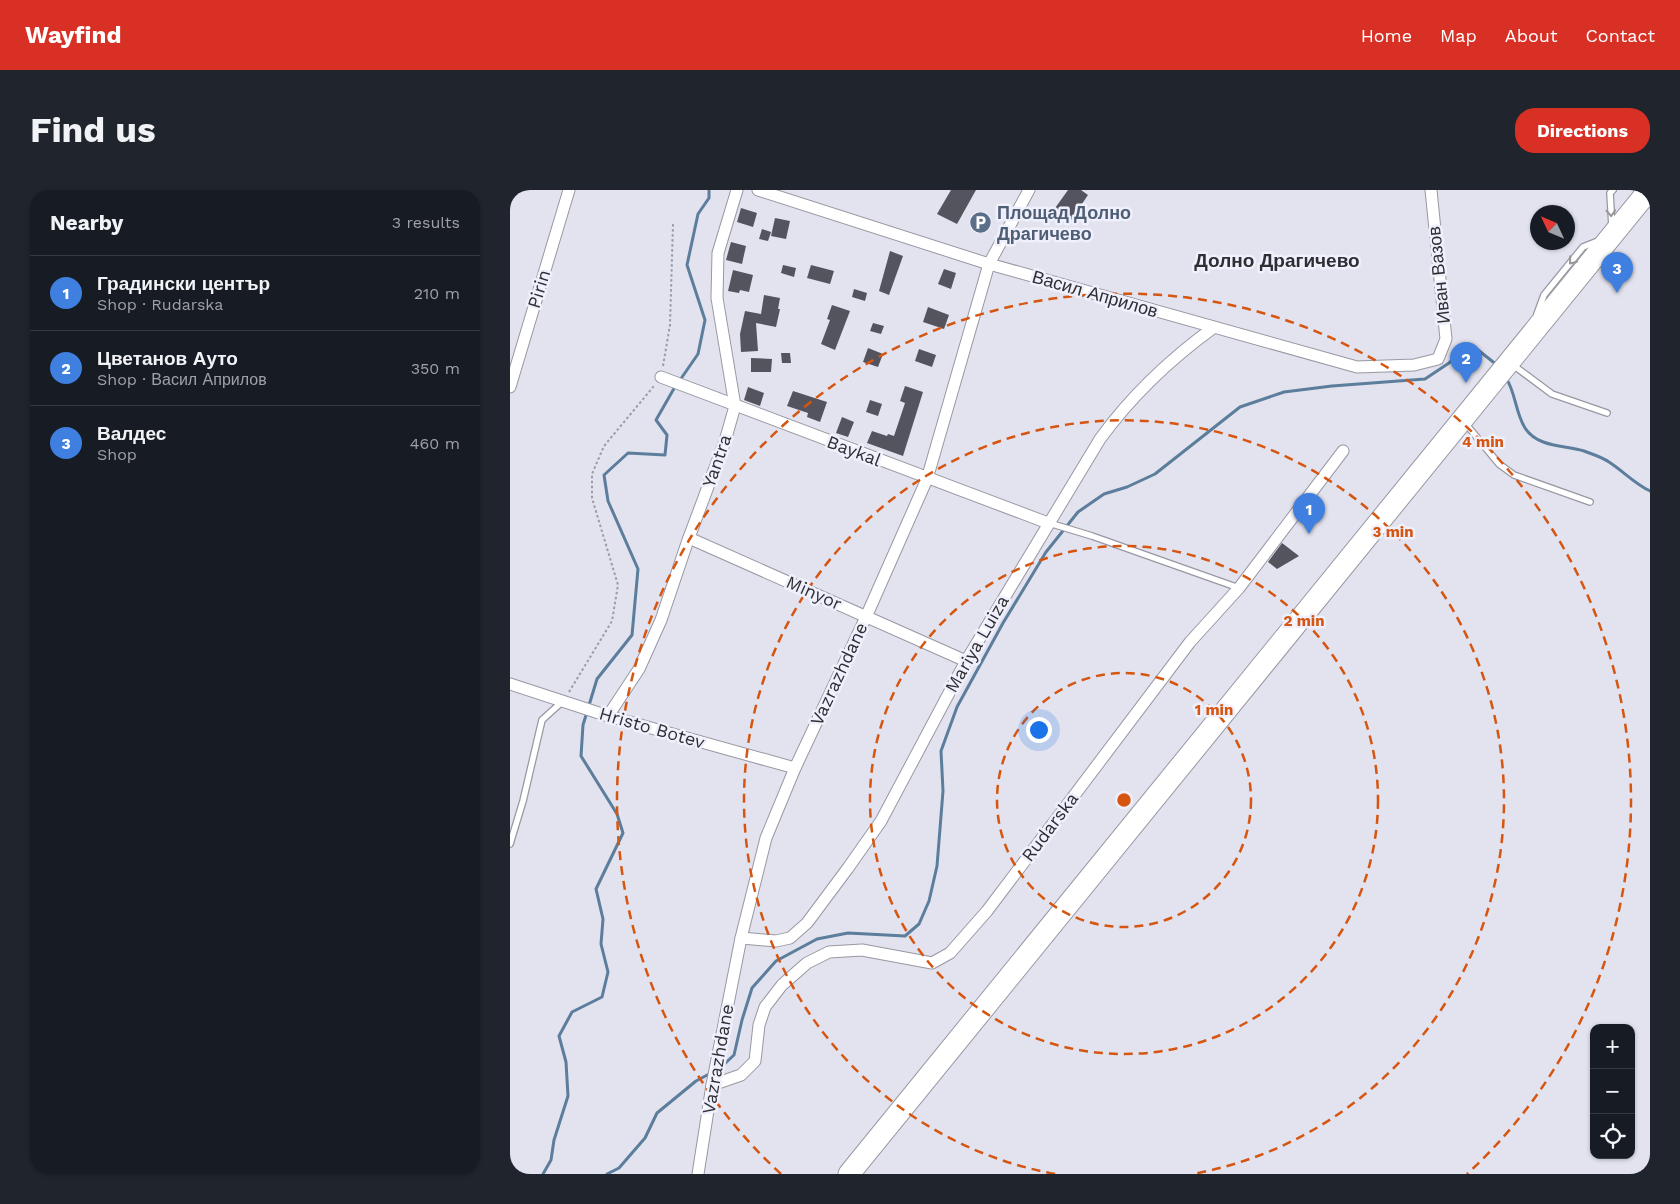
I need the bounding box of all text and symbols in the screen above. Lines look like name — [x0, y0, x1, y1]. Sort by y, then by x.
text: Wayfind — [25, 21, 121, 49]
text: Home — [1361, 25, 1412, 46]
text: Map — [1440, 25, 1477, 46]
text: About — [1505, 25, 1557, 46]
text: Contact — [1585, 25, 1655, 46]
button: Directions — [1515, 108, 1650, 153]
text: Find us — [30, 109, 156, 151]
place label: Площад Долно Драгичево — [997, 202, 1131, 244]
north arrow — [1530, 205, 1575, 250]
one-way arrow — [1606, 209, 1616, 217]
text: Nearby — [50, 210, 123, 235]
parking icon: Площад Долно Драгичево — [969, 211, 993, 235]
text: 3 results — [392, 213, 460, 232]
street label: Иван Вазов — [1423, 225, 1454, 325]
district label: Долно Драгичево — [1194, 249, 1360, 272]
pin: 3 — [1601, 252, 1633, 293]
one-way arrow — [1569, 255, 1577, 264]
street label: Васил Априлов — [1030, 266, 1160, 322]
street label: Pirin — [523, 267, 554, 311]
text: Градински център — [97, 272, 270, 295]
text: 1 — [63, 284, 69, 303]
text: 210 m — [414, 284, 460, 303]
text: Shop · Rudarska — [97, 295, 223, 314]
pin: 2 — [1450, 342, 1482, 383]
text: Цветанов Ауто — [97, 347, 238, 370]
text: 2 — [61, 359, 71, 378]
text: 350 m — [411, 359, 460, 378]
text: Shop · Васил Априлов — [97, 370, 267, 389]
text: Валдес — [97, 422, 166, 445]
street label: Baykal — [824, 431, 885, 471]
street label: Yantra — [698, 432, 735, 490]
text: 4 min — [1462, 433, 1504, 451]
text: 3 — [61, 434, 71, 453]
text: 460 m — [410, 434, 460, 453]
text: Shop — [97, 445, 137, 464]
pin: 1 — [1293, 493, 1325, 534]
text: 3 min — [1373, 523, 1413, 541]
street label: Minyor — [783, 571, 845, 614]
street label: Mariya Luiza — [940, 591, 1013, 696]
text: 2 min — [1283, 612, 1325, 630]
street label: Vazrazhdane — [805, 619, 872, 729]
text: 1 min — [1195, 701, 1233, 719]
street label: Hristo Botev — [597, 702, 708, 753]
your location — [1026, 717, 1052, 743]
street label: Rudarska — [1017, 788, 1082, 865]
centre of rings — [1115, 791, 1133, 809]
street label: Vazrazhdane — [697, 1002, 738, 1116]
map controls — [1590, 1024, 1635, 1159]
button: + — [1590, 1024, 1635, 1069]
button: − — [1590, 1069, 1635, 1114]
button: locate — [1590, 1114, 1635, 1159]

